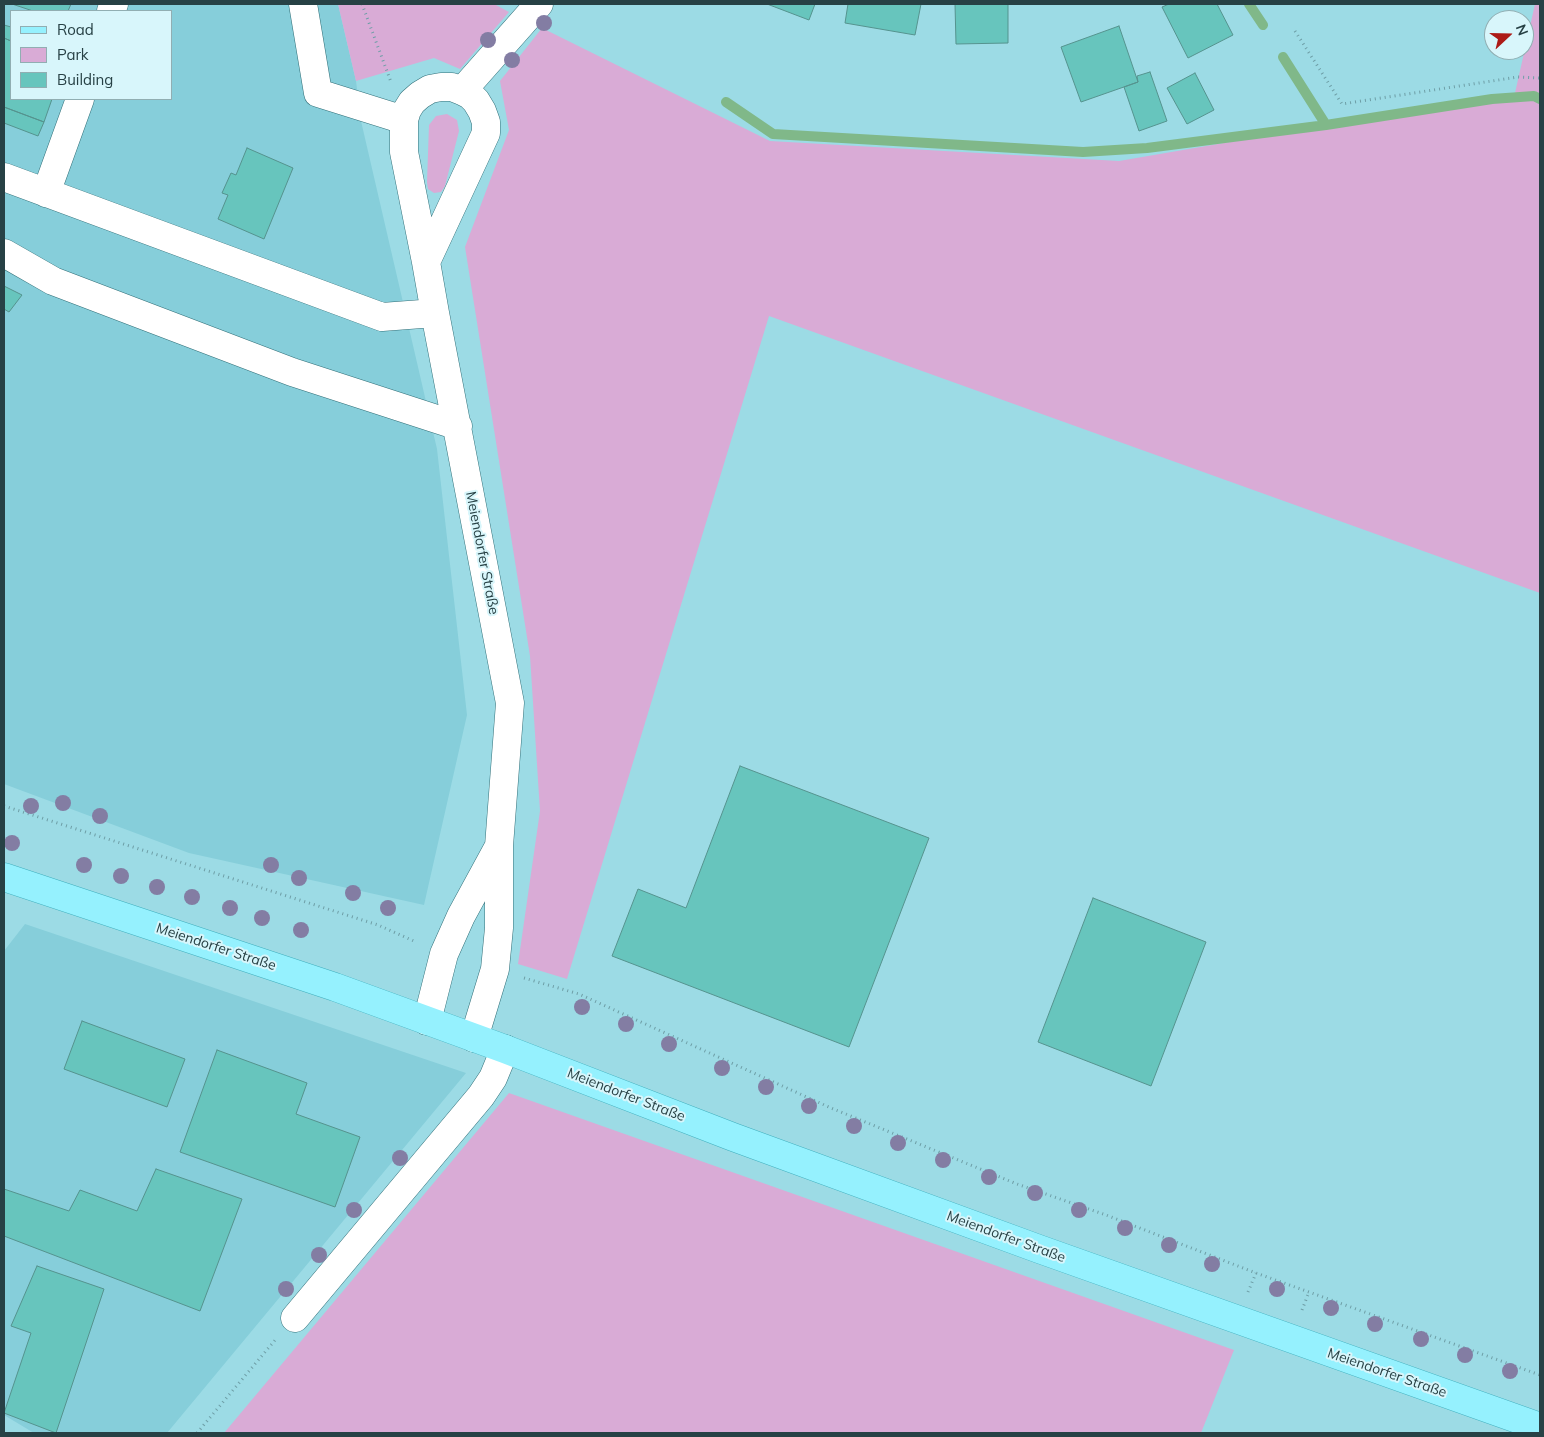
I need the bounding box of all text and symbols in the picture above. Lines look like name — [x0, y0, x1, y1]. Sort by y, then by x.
legend — [10, 10, 172, 100]
north arrow — [1484, 10, 1534, 60]
text: Road — [57, 20, 94, 39]
text: N — [1512, 22, 1532, 38]
text: Park — [57, 45, 89, 64]
text: Building — [57, 70, 113, 89]
street label: Meiendorfer Straße — [462, 490, 502, 616]
street label: Meiendorfer Straße — [154, 920, 278, 974]
street label: Meiendorfer Straße — [565, 1065, 687, 1125]
street label: Meiendorfer Straße — [944, 1208, 1068, 1266]
street label: Meiendorfer Straße — [1325, 1345, 1449, 1401]

